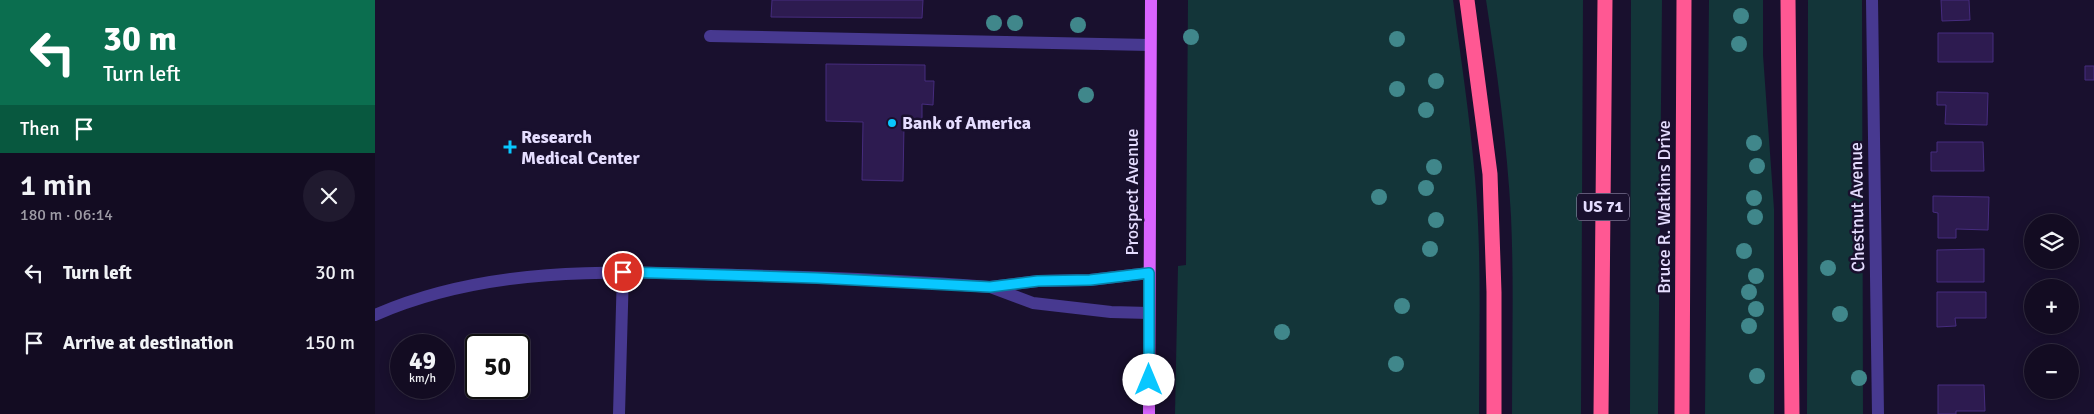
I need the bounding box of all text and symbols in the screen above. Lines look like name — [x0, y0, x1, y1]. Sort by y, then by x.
text: 30 m — [103, 17, 177, 60]
icon: left — [20, 20, 85, 85]
text: Turn left — [103, 60, 181, 87]
place label: Bank of America — [902, 112, 1031, 134]
icon: arrive — [70, 115, 98, 143]
text: Then — [20, 117, 60, 141]
marker: Bank of America — [886, 117, 898, 129]
street label: Bruce R. Watkins Drive — [1653, 120, 1675, 294]
place label: Research Medical Center — [521, 126, 641, 169]
street label: Prospect Avenue — [1121, 128, 1143, 256]
marker: Research Medical Center — [503, 140, 517, 154]
street label: Chestnut Avenue — [1845, 142, 1869, 272]
text: 1 min — [20, 167, 92, 204]
button: close — [303, 170, 355, 222]
road number: US 71 — [1577, 193, 1629, 220]
text: 180 m · 06:14 — [20, 205, 113, 225]
map controls — [2024, 214, 2079, 399]
button: layers — [2024, 214, 2079, 269]
pin — [602, 251, 644, 293]
icon: arrive — [609, 258, 637, 286]
icon: left — [20, 259, 48, 287]
text: Turn left — [63, 261, 132, 285]
text: 30 m — [315, 261, 355, 285]
button: + — [2024, 279, 2079, 334]
icon: arrive — [20, 329, 48, 357]
text: Arrive at destination — [63, 331, 234, 355]
text: 150 m — [305, 331, 355, 355]
speed limit sign: 50 — [465, 334, 530, 399]
button: − — [2024, 344, 2079, 399]
text: 49 — [409, 345, 436, 376]
position arrow — [1122, 353, 1174, 405]
text: km/h — [409, 371, 436, 386]

